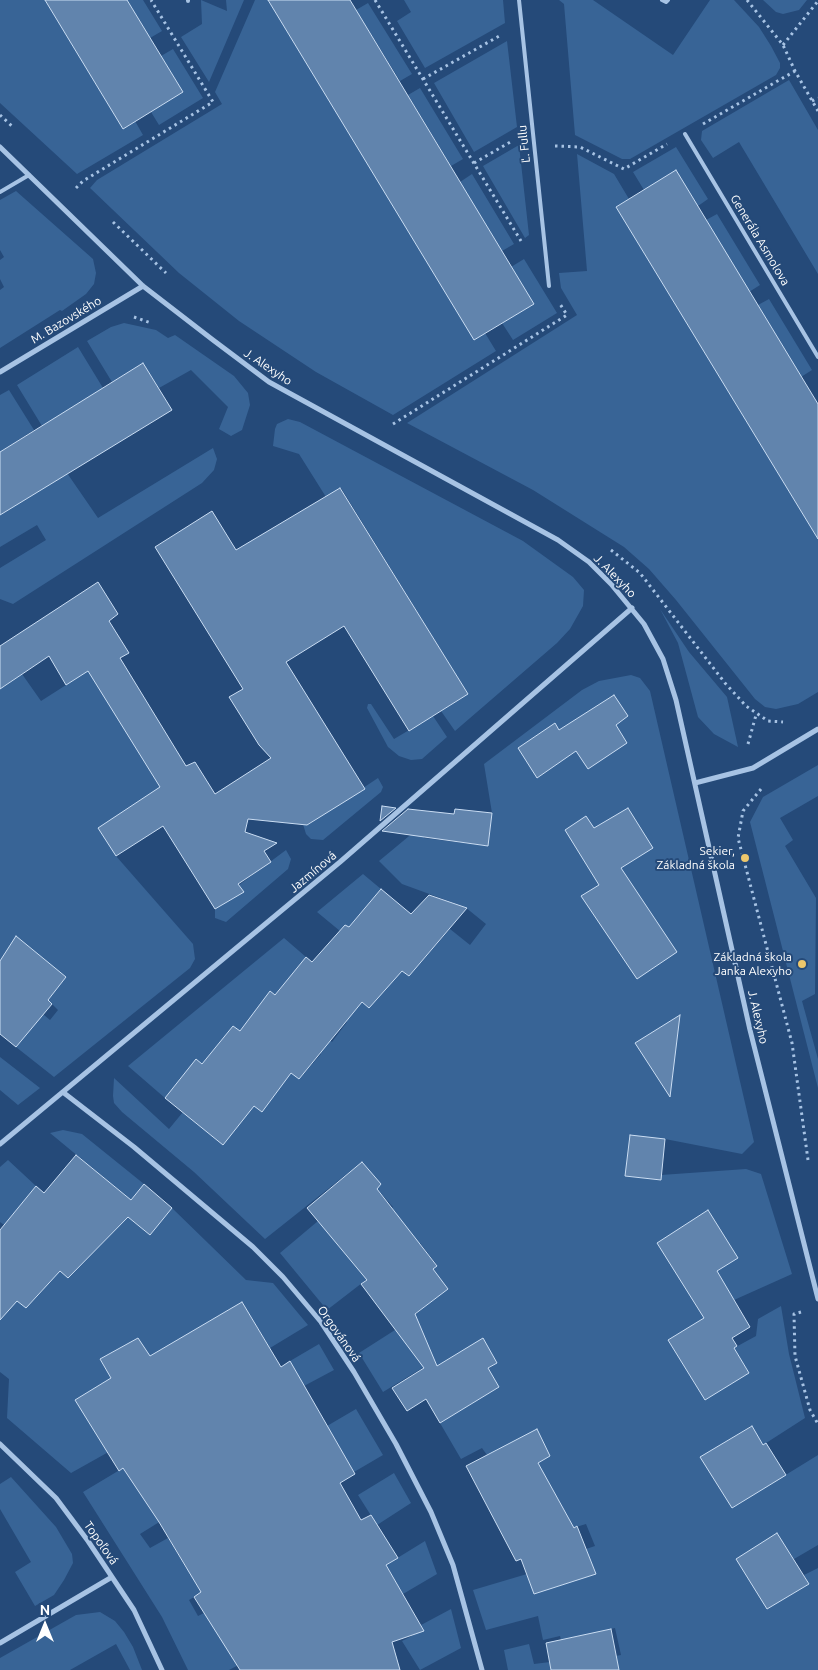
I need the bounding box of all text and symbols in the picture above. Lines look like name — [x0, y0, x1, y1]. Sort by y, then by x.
street label: Ľ. Fullu — [515, 124, 533, 164]
street label: Generála Asmolova — [727, 192, 793, 288]
street label: M. Bazovského — [28, 293, 104, 347]
street label: J. Alexyho — [241, 346, 295, 388]
street label: J. Alexyho — [591, 551, 639, 601]
place label: Sekier, Základná škola — [656, 844, 735, 872]
street label: Jazmínová — [287, 848, 339, 896]
marker: Sekier, Základná škola — [739, 852, 751, 864]
place label: Základná škola Janka Alexyho — [713, 950, 792, 978]
marker: Základná škola Janka Alexyho — [796, 958, 808, 970]
street label: J. Alexyho — [745, 989, 771, 1045]
street label: Orgovánová — [314, 1303, 364, 1365]
street label: Topoľová — [81, 1519, 121, 1567]
north arrow — [20, 1600, 70, 1650]
text: N — [40, 1602, 50, 1618]

